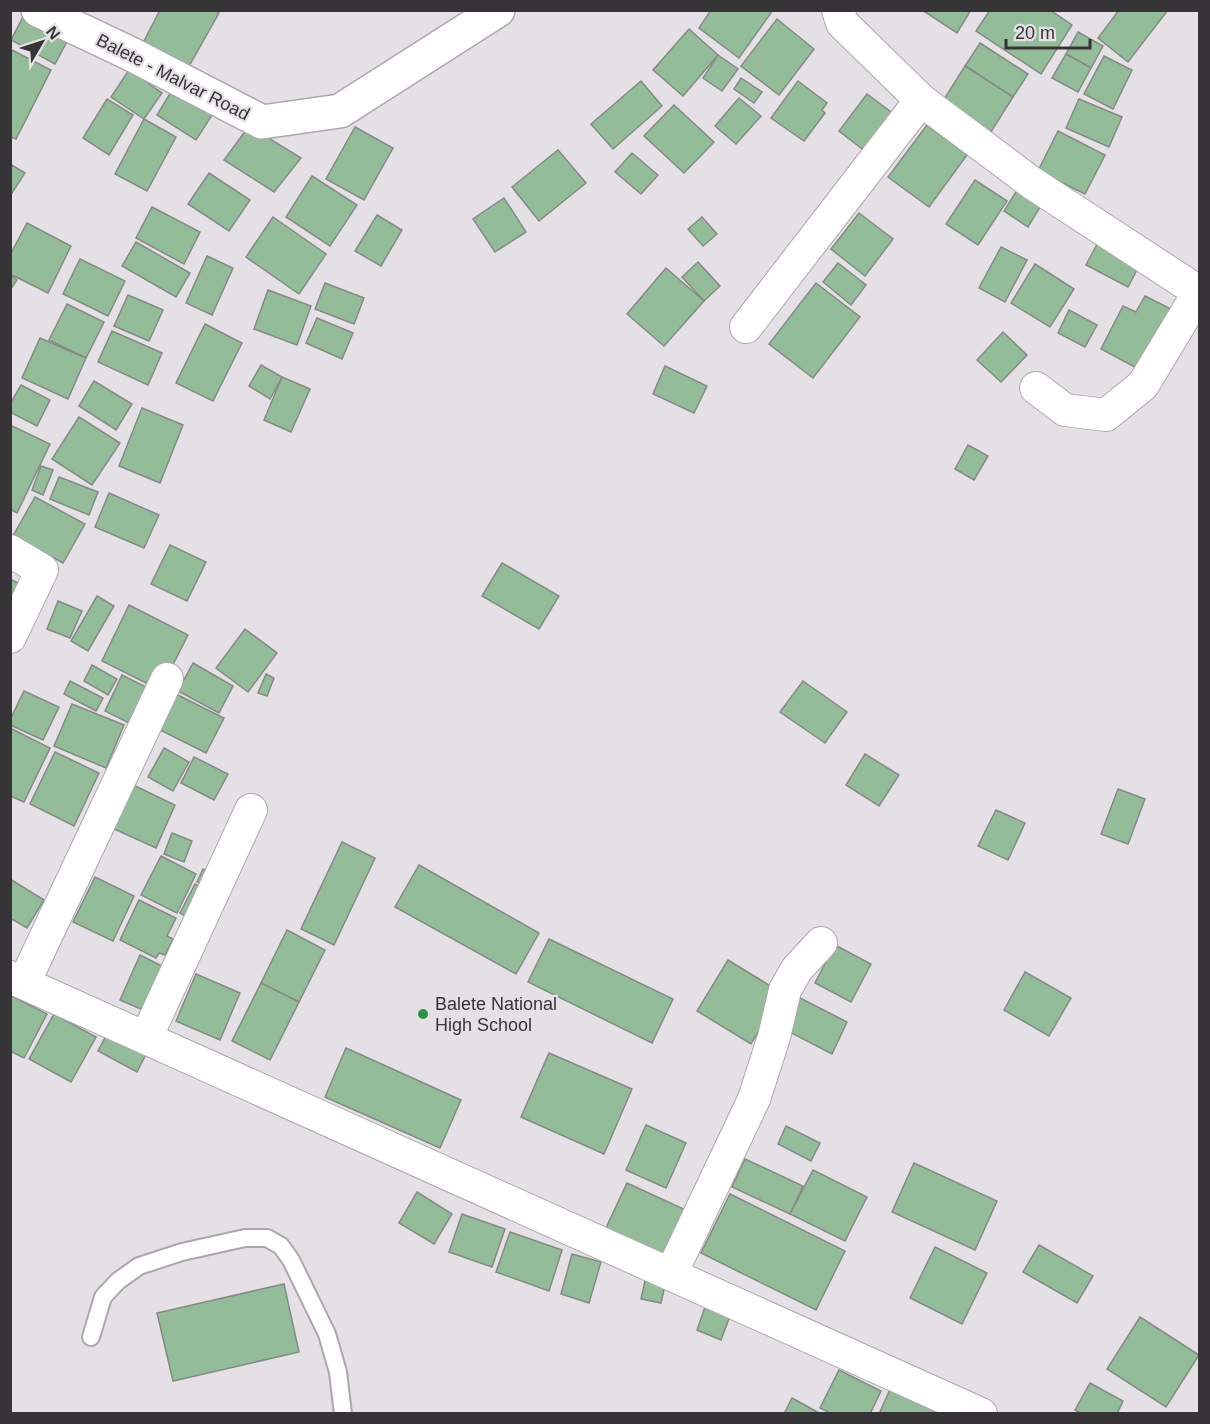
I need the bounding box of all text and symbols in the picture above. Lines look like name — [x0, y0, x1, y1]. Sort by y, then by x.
north arrow — [12, 12, 72, 72]
scale bar — [1006, 12, 1090, 50]
text: N — [43, 23, 64, 43]
text: 20 m — [1015, 23, 1055, 43]
street label: Balete - Malvar Road — [93, 30, 253, 124]
place label: Balete National High School — [435, 994, 557, 1035]
marker: Balete National High School — [416, 1007, 430, 1021]

